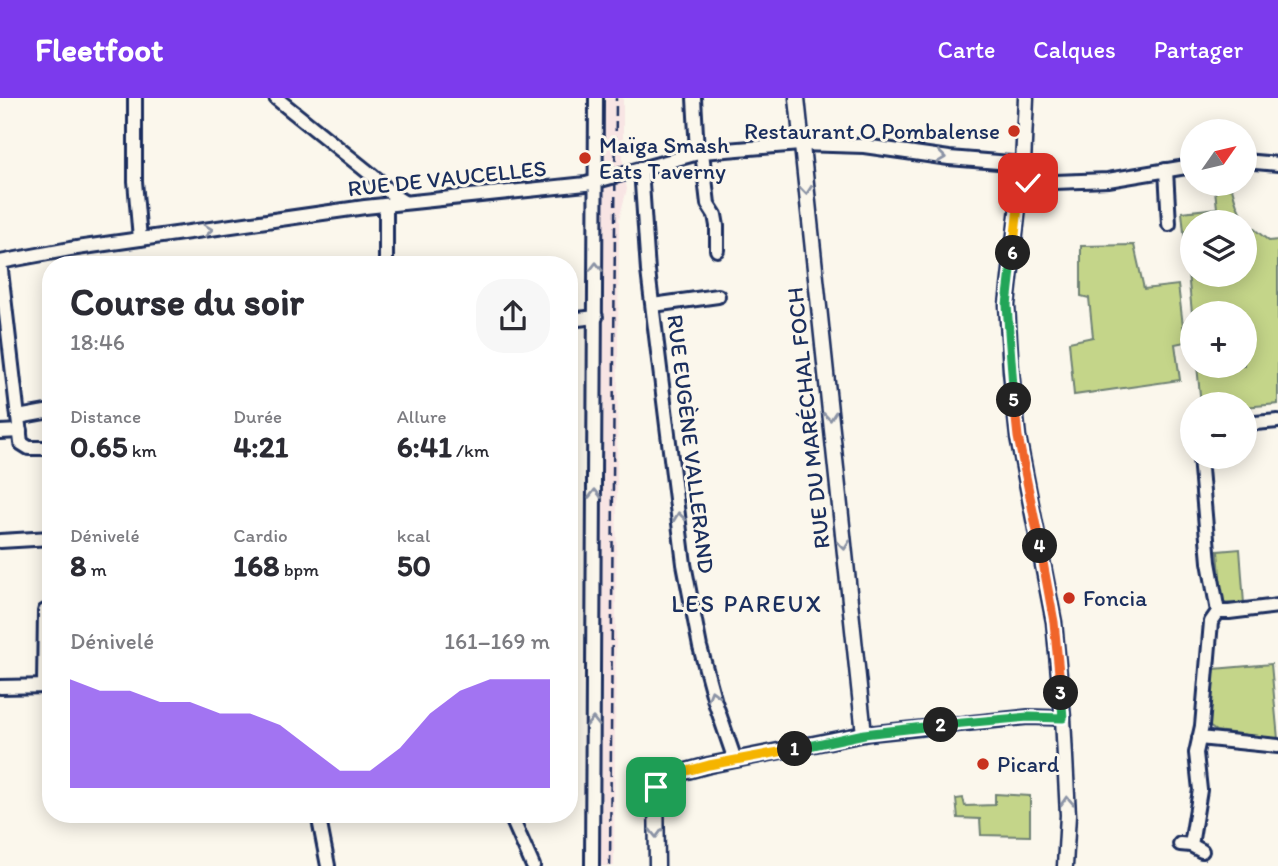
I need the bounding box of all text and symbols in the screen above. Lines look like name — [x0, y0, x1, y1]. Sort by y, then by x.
text: Fleetfoot — [35, 30, 163, 69]
text: Carte — [938, 35, 995, 64]
text: Calques — [1033, 35, 1116, 64]
text: Partager — [1154, 35, 1243, 64]
place label: Restaurant O Pombalense — [744, 117, 1000, 145]
north arrow — [1180, 119, 1256, 196]
map controls — [1180, 119, 1257, 469]
marker: Restaurant O Pombalense — [1006, 123, 1022, 139]
place label: Maïga Smash Eats Taverny — [599, 131, 730, 185]
one-way arrow — [936, 149, 947, 164]
marker: Maïga Smash Eats Taverny — [577, 150, 593, 166]
pin — [998, 153, 1058, 213]
street label: RUE DE VAUCELLES — [346, 154, 548, 202]
icon: check — [1009, 164, 1047, 202]
one-way arrow — [798, 184, 813, 196]
button: layers — [1180, 210, 1257, 287]
one-way arrow — [202, 222, 213, 237]
pin: 6 — [996, 236, 1030, 270]
text: 6 — [1007, 241, 1018, 264]
one-way arrow — [588, 261, 604, 272]
text: Course du soir — [70, 279, 304, 325]
button: share — [476, 279, 550, 353]
street label: RUE DU MARÉCHAL FOCH — [780, 286, 836, 550]
button: + — [1180, 301, 1257, 378]
street label: RUE EUGÈNE VALLERAND — [661, 313, 721, 575]
text: 18:46 — [70, 328, 125, 356]
pin: 5 — [996, 382, 1032, 418]
text: 5 — [1009, 388, 1018, 411]
button: − — [1180, 392, 1257, 469]
text: Distance — [70, 405, 141, 428]
text: Durée — [233, 405, 282, 428]
text: Allure — [397, 405, 447, 428]
one-way arrow — [823, 411, 838, 422]
text: 0.65 — [70, 428, 127, 465]
text: 4:21 — [233, 428, 288, 465]
text: 6:41 — [397, 428, 452, 465]
text: km — [127, 439, 157, 462]
text: /km — [452, 439, 489, 462]
one-way arrow — [587, 489, 603, 499]
one-way arrow — [671, 511, 686, 523]
text: Dénivelé — [70, 524, 140, 547]
text: Cardio — [233, 524, 288, 547]
text: kcal — [397, 524, 430, 547]
pin: 4 — [1023, 528, 1058, 564]
text: 4 — [1034, 534, 1045, 557]
one-way arrow — [837, 539, 852, 550]
text: 8 — [70, 547, 86, 584]
text: 168 — [233, 547, 280, 584]
text: 50 — [397, 547, 431, 584]
text: m — [86, 558, 107, 581]
text: bpm — [280, 558, 319, 581]
place label: Foncia — [1083, 584, 1147, 612]
district label: LES PAREUX — [671, 589, 823, 618]
marker: Foncia — [1061, 590, 1077, 606]
text: Dénivelé — [70, 627, 154, 655]
text: 161–169 m — [444, 627, 550, 655]
pin: 3 — [1044, 676, 1078, 710]
text: 3 — [1055, 681, 1066, 704]
one-way arrow — [706, 689, 721, 701]
pin: 2 — [923, 708, 958, 742]
text: 2 — [936, 713, 946, 736]
one-way arrow — [585, 716, 601, 727]
pin: 1 — [778, 732, 812, 766]
text: 1 — [790, 737, 799, 760]
place label: Picard — [997, 750, 1060, 778]
marker: Picard — [975, 756, 991, 772]
pin — [626, 757, 686, 817]
icon: arrive — [637, 768, 675, 806]
one-way arrow — [1060, 795, 1075, 806]
one-way arrow — [649, 828, 664, 839]

